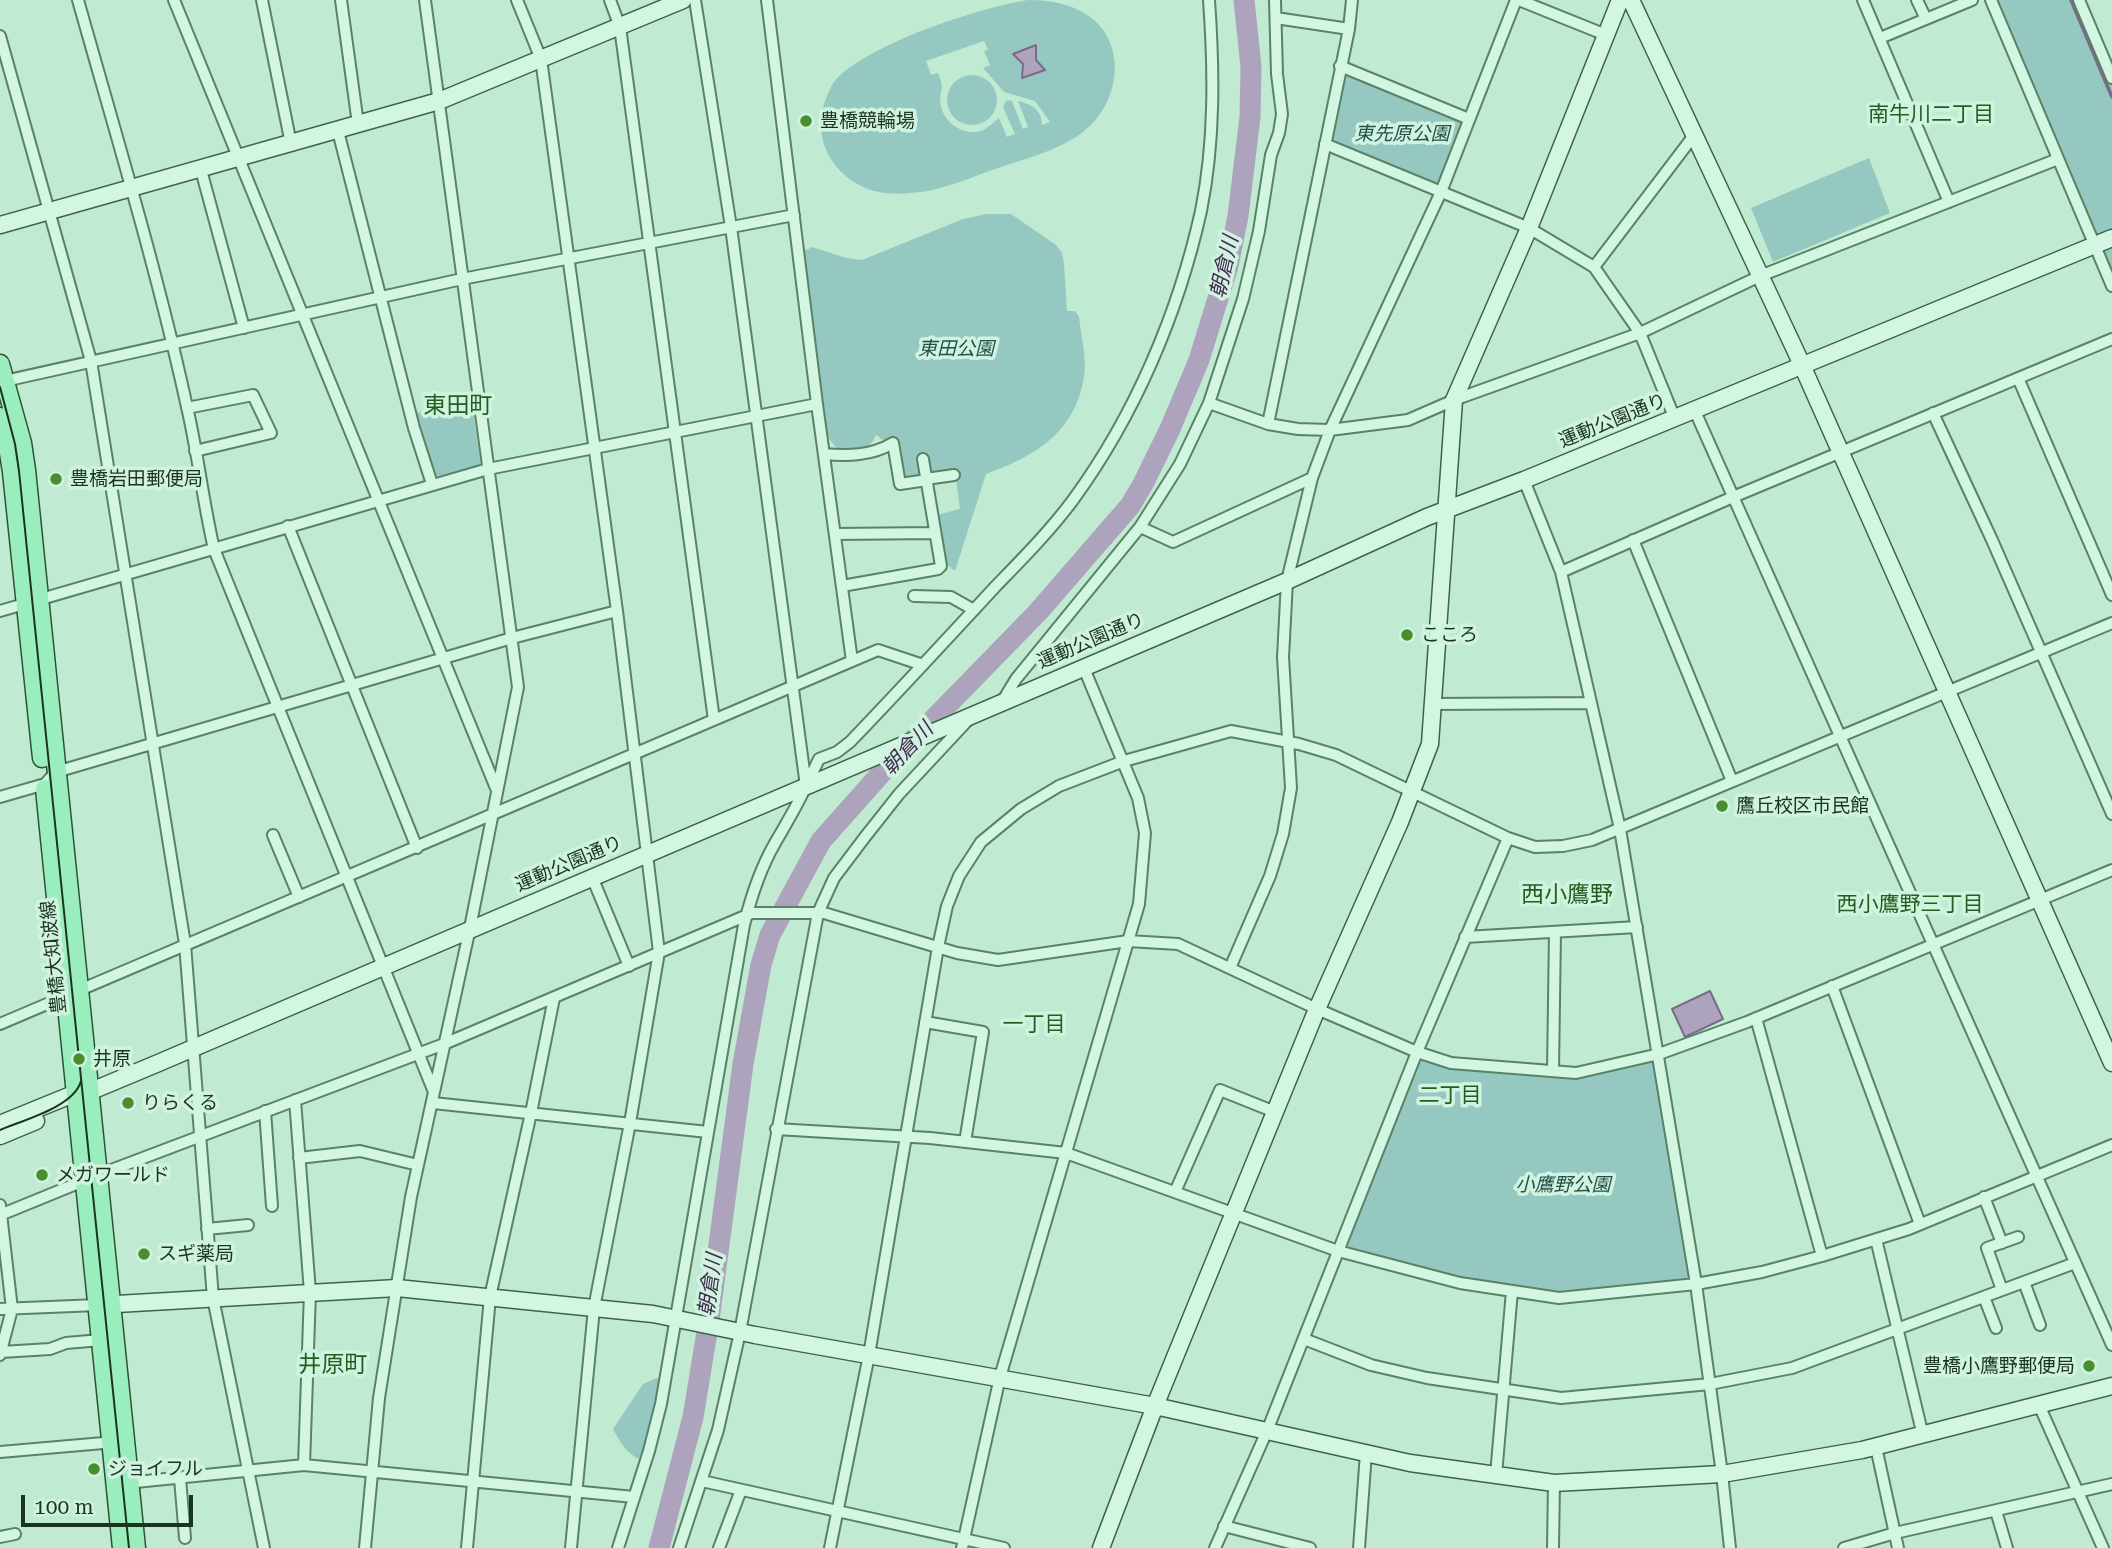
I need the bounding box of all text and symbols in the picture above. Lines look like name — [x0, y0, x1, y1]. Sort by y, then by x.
district label: 南牛川二丁目 — [1868, 102, 1994, 128]
place label: 豊橋競輪場 — [820, 110, 915, 132]
marker: 豊橋競輪場 — [798, 113, 814, 129]
park label: 東先原公園 — [1355, 123, 1449, 145]
water label: 朝倉川 — [1206, 233, 1244, 301]
park label: 東田公園 — [918, 338, 994, 360]
street label: 運動公園通り — [1556, 389, 1670, 453]
district label: 東田町 — [424, 392, 492, 420]
place label: 豊橋岩田郵便局 — [70, 468, 203, 490]
marker: 豊橋岩田郵便局 — [48, 471, 64, 487]
street label: 運動公園通り — [1034, 608, 1148, 674]
place label: こころ — [1421, 624, 1478, 646]
marker: こころ — [1399, 627, 1415, 643]
water label: 朝倉川 — [877, 717, 939, 781]
place label: 鷹丘校区市民館 — [1736, 795, 1869, 817]
marker: 鷹丘校区市民館 — [1714, 798, 1730, 814]
street label: 運動公園通り — [512, 831, 626, 897]
district label: 西小鷹野 — [1521, 881, 1613, 909]
district label: 西小鷹野三丁目 — [1837, 892, 1983, 918]
street label: 豊橋大知波線 — [37, 899, 71, 1015]
district label: 一丁目 — [1003, 1012, 1065, 1038]
place label: 井原 — [93, 1048, 131, 1070]
marker: 井原 — [71, 1051, 87, 1067]
district label: 二丁目 — [1419, 1083, 1481, 1109]
place label: りらくる — [142, 1092, 218, 1114]
marker: りらくる — [120, 1095, 136, 1111]
place label: メガワールド — [56, 1164, 170, 1186]
marker: メガワールド — [34, 1167, 50, 1183]
park label: 小鷹野公園 — [1516, 1174, 1610, 1196]
place label: スギ薬局 — [158, 1243, 234, 1265]
marker: スギ薬局 — [136, 1246, 152, 1262]
water label: 朝倉川 — [694, 1252, 728, 1318]
district label: 井原町 — [299, 1351, 367, 1379]
place label: 豊橋小鷹野郵便局 — [1923, 1355, 2075, 1377]
marker: 豊橋小鷹野郵便局 — [2081, 1358, 2097, 1374]
place label: ジョイフル — [108, 1458, 203, 1480]
marker: ジョイフル — [86, 1461, 102, 1477]
scale bar — [24, 1482, 196, 1526]
text: 100 m — [34, 1495, 94, 1519]

